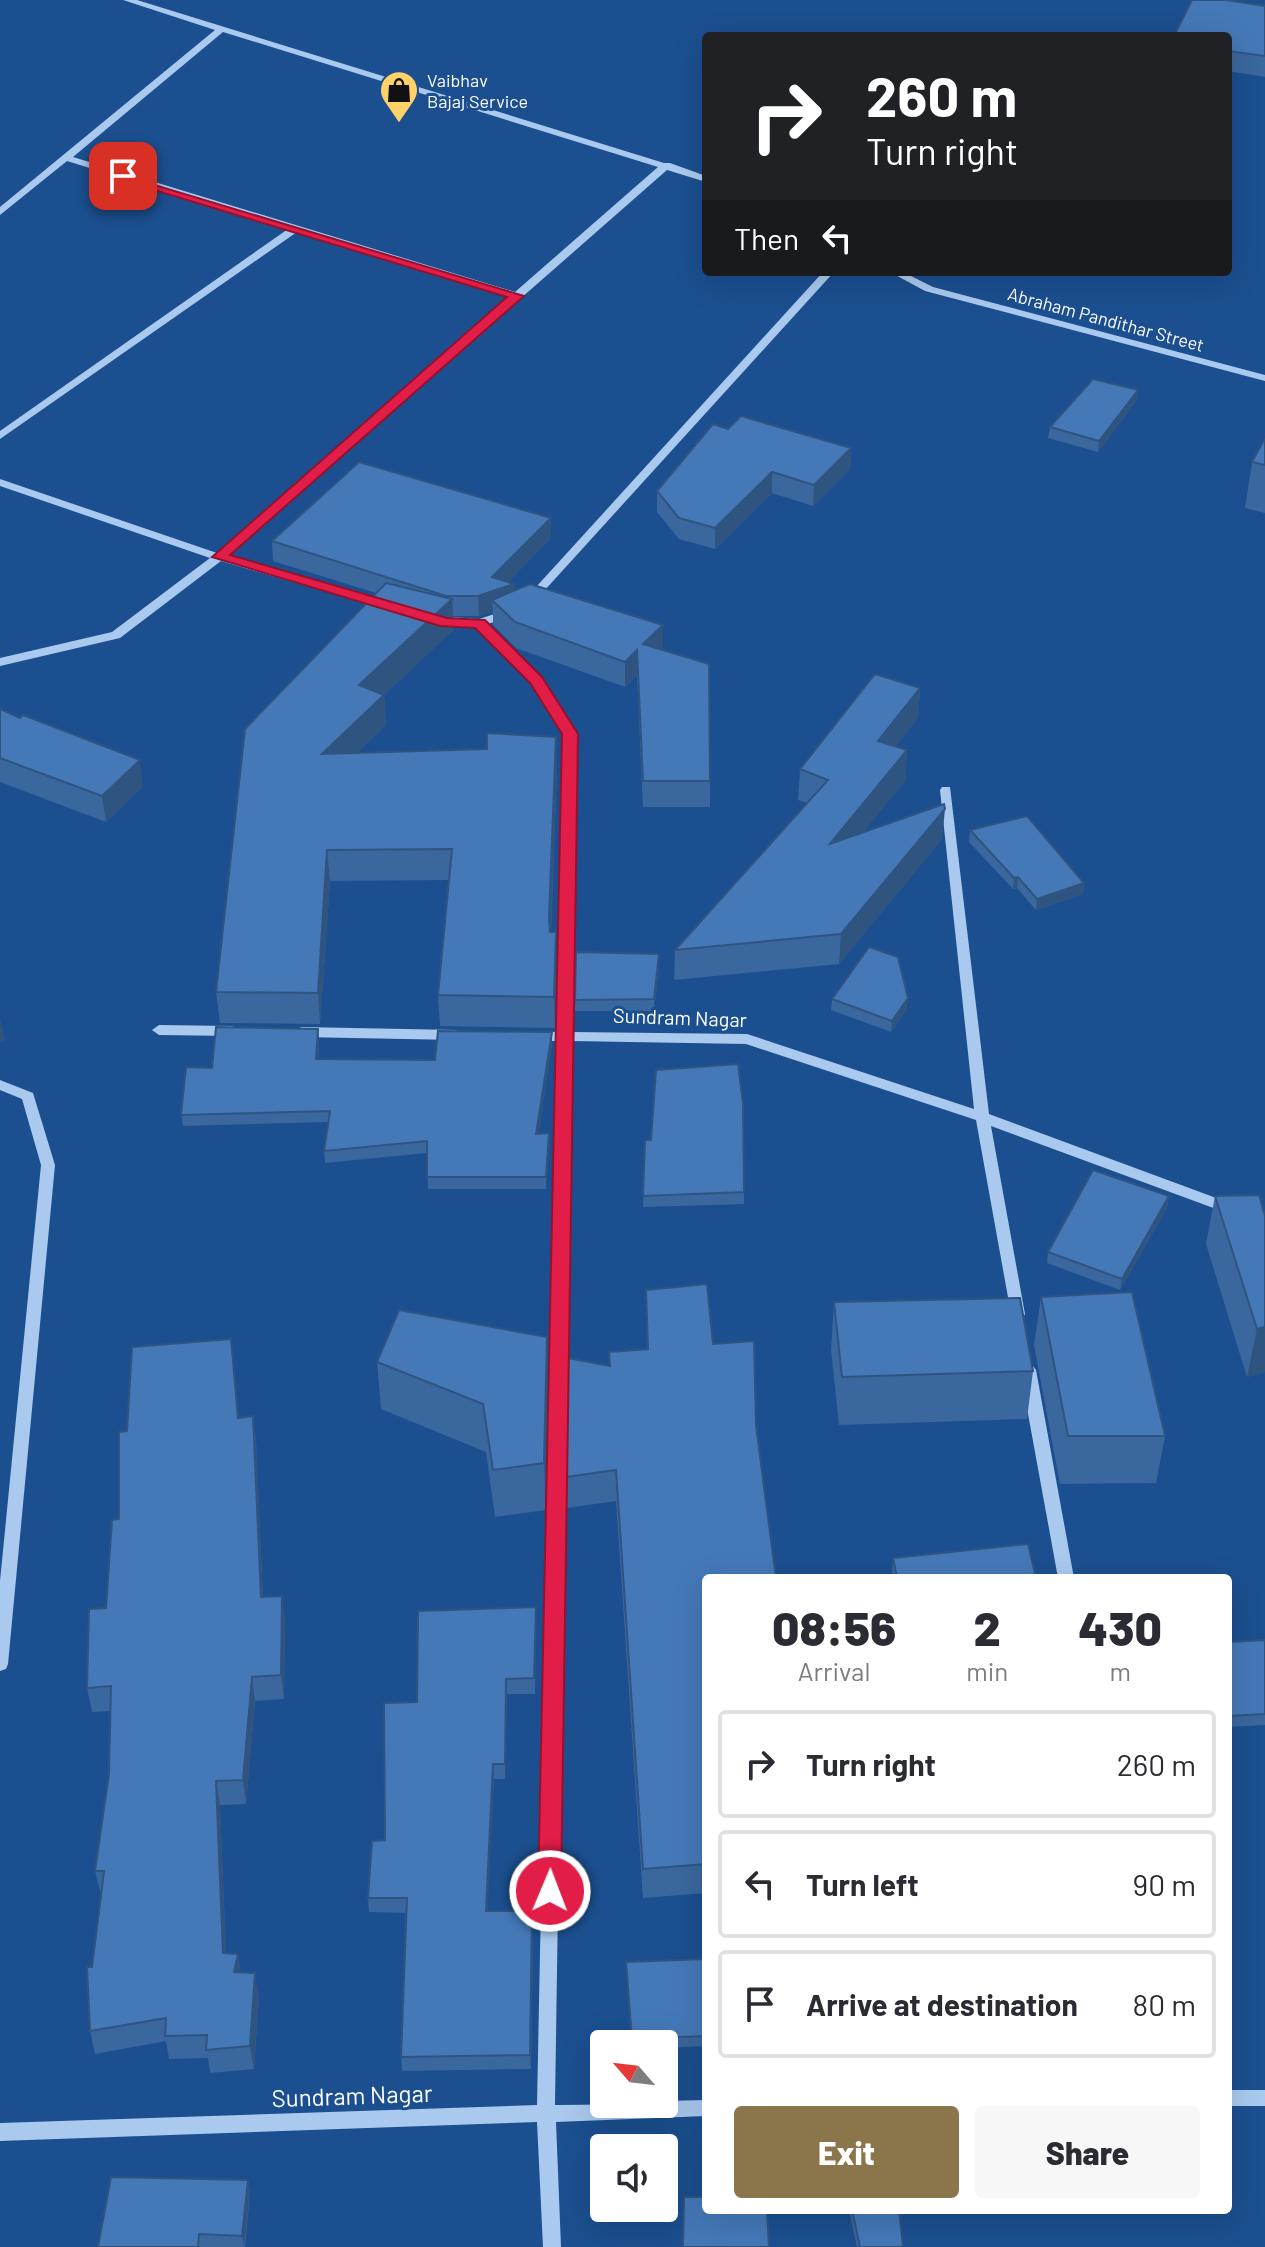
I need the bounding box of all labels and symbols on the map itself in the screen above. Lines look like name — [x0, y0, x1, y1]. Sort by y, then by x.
shop icon: Vaibhav Bajaj Service — [378, 69, 420, 124]
place label: Vaibhav Bajaj Service — [427, 69, 528, 112]
pin — [89, 142, 157, 210]
street label: Abraham Pandithar Street — [1005, 282, 1207, 356]
street label: Sundram Nagar — [613, 1003, 747, 1031]
position arrow — [508, 1849, 592, 1933]
north arrow — [590, 2030, 678, 2118]
street label: Sundram Nagar — [271, 2078, 433, 2112]

